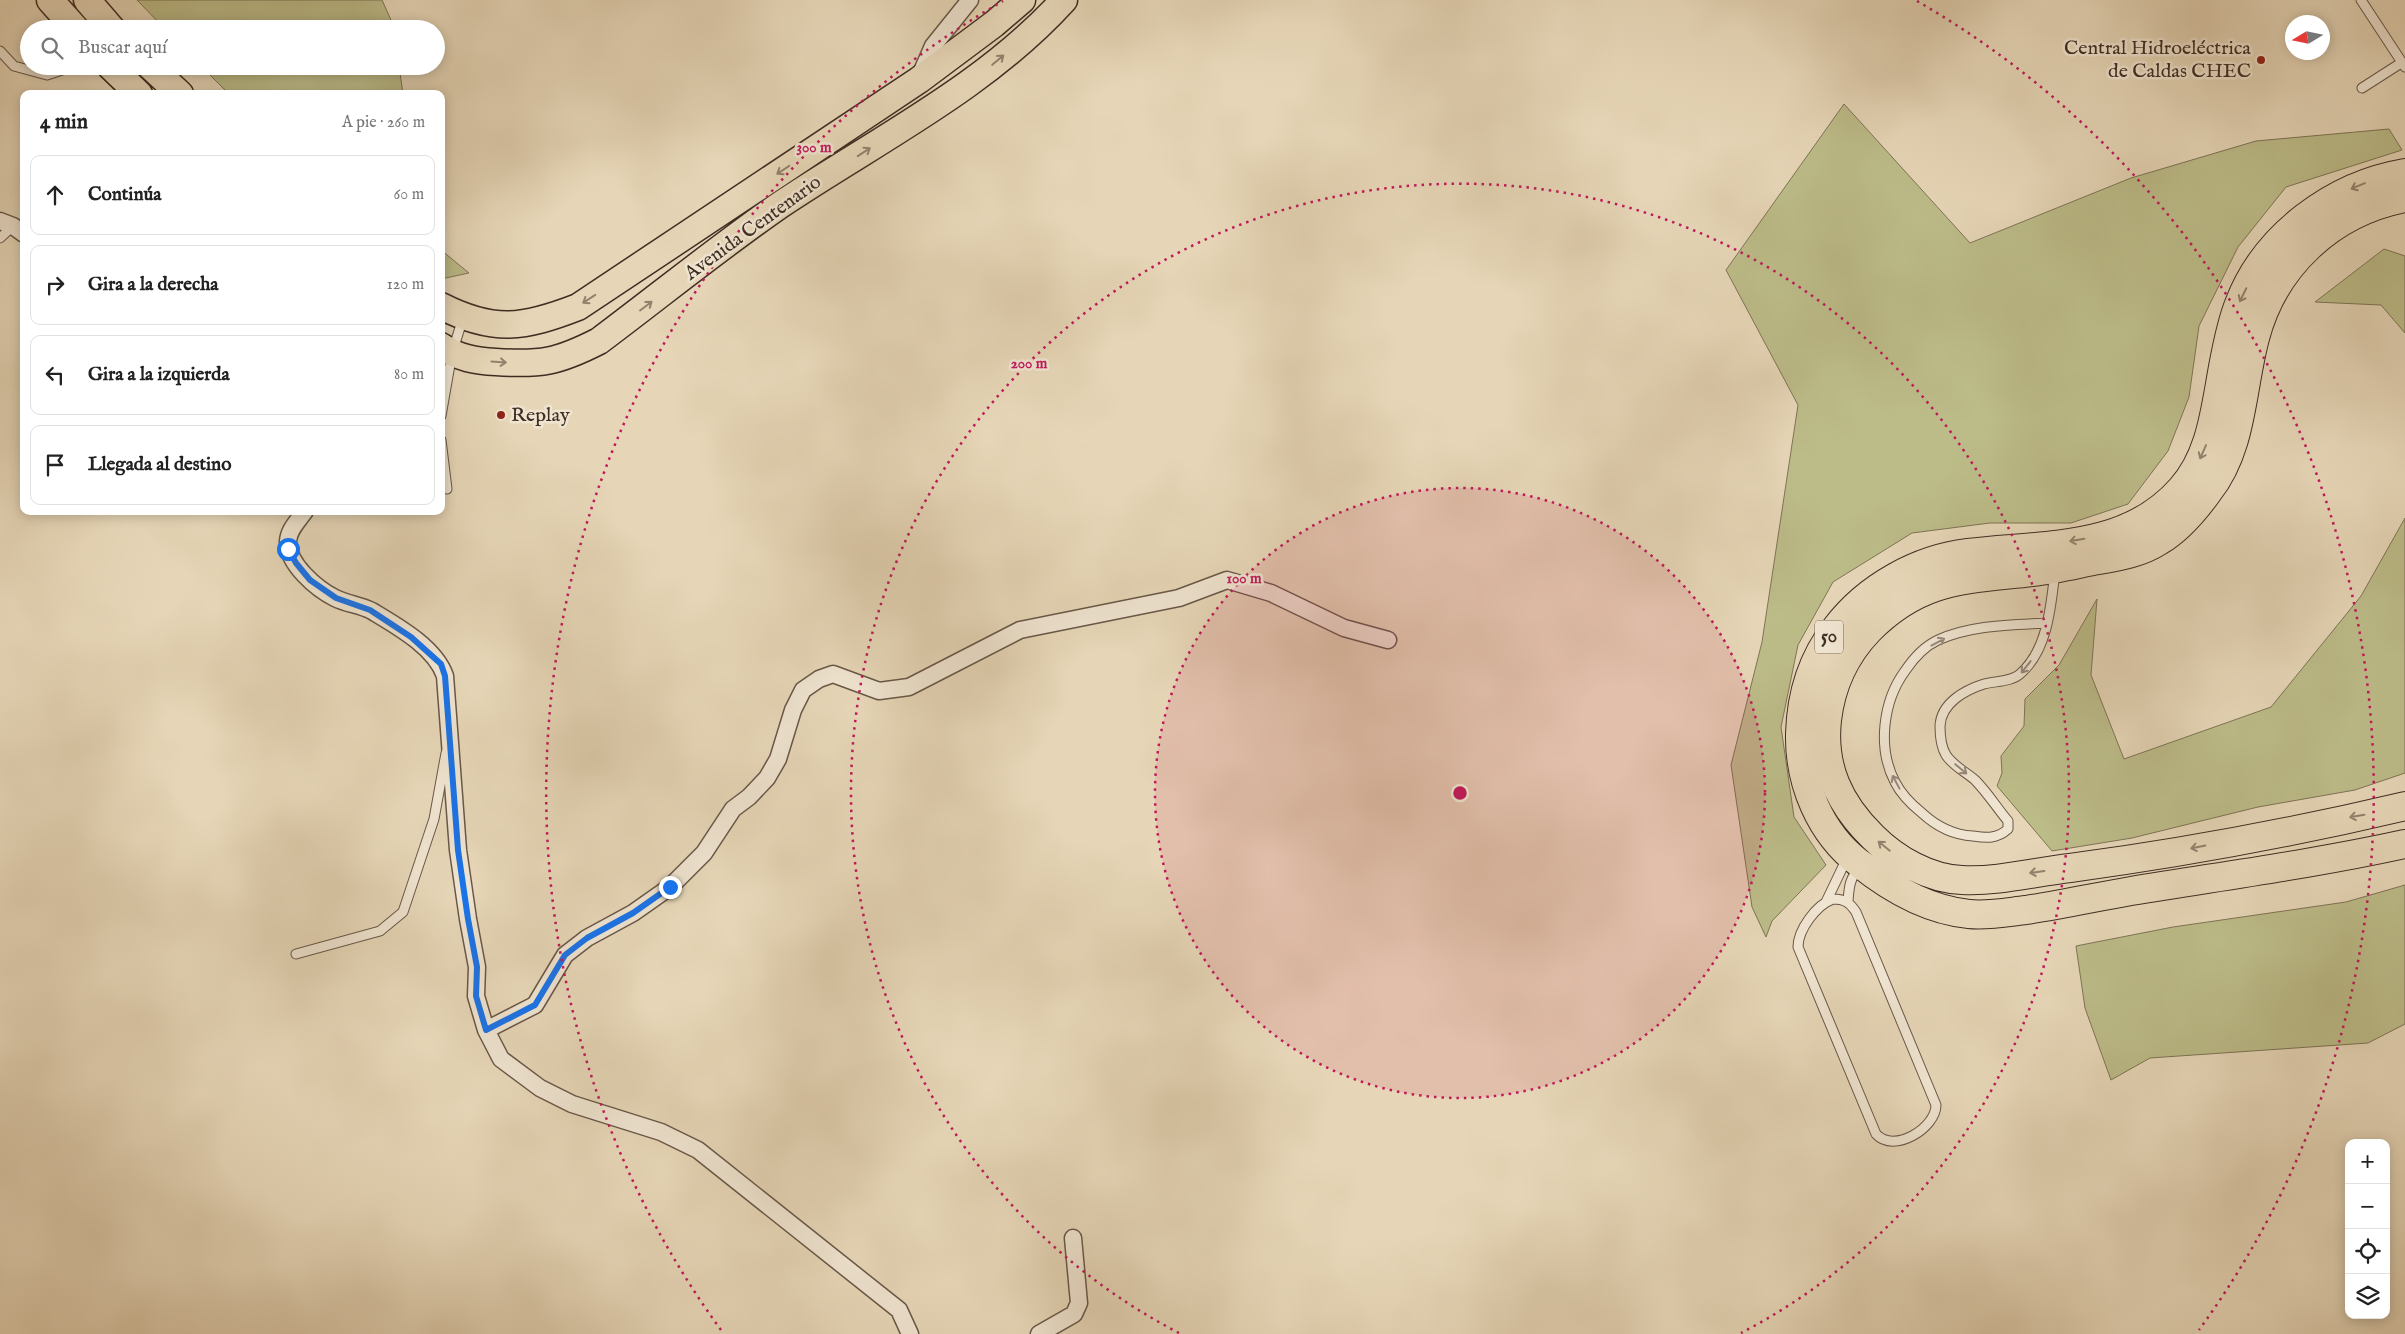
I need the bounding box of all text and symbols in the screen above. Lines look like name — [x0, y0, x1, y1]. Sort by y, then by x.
north arrow — [2285, 15, 2330, 60]
search box — [20, 20, 445, 75]
icon: search — [38, 34, 66, 62]
text: Buscar aquí — [78, 36, 167, 60]
place label: Central Hidroeléctrica de Caldas CHEC — [2064, 36, 2251, 84]
marker: Central Hidroeléctrica de Caldas CHEC — [2255, 54, 2267, 66]
one-way arrow — [992, 55, 1005, 66]
text: 4 min — [40, 109, 88, 136]
text: A pie · 260 m — [342, 113, 425, 133]
text: 300 m — [796, 138, 832, 157]
one-way arrow — [857, 146, 871, 157]
one-way arrow — [776, 165, 790, 175]
street label: Avenida Centenario — [679, 170, 827, 287]
icon: ahead — [41, 181, 69, 209]
one-way arrow — [2351, 182, 2366, 191]
text: Continúa — [88, 183, 162, 207]
text: 60 m — [394, 185, 424, 205]
icon: right — [41, 271, 69, 299]
text: Gira a la derecha — [88, 273, 218, 297]
text: 120 m — [387, 275, 424, 295]
one-way arrow — [2238, 287, 2247, 302]
one-way arrow — [583, 295, 597, 305]
one-way arrow — [639, 301, 653, 311]
text: 200 m — [1011, 354, 1048, 373]
one-way arrow — [491, 358, 507, 367]
icon: left — [41, 361, 69, 389]
text: Gira a la izquierda — [88, 363, 230, 387]
text: 80 m — [394, 365, 424, 385]
place label: Replay — [511, 403, 570, 428]
marker: Replay — [495, 409, 507, 421]
one-way arrow — [2198, 444, 2208, 459]
icon: arrive — [41, 451, 69, 479]
text: Llegada al destino — [88, 453, 231, 477]
one-way arrow — [2070, 536, 2086, 546]
route start — [277, 538, 300, 561]
text: 100 m — [1226, 569, 1262, 588]
road number: 50 — [1815, 620, 1843, 654]
one-way arrow — [1931, 636, 1945, 646]
one-way arrow — [2020, 660, 2031, 673]
one-way arrow — [1954, 764, 1967, 775]
one-way arrow — [1891, 774, 1901, 789]
centre of rings — [1451, 784, 1469, 802]
one-way arrow — [2350, 812, 2366, 821]
one-way arrow — [1878, 841, 1891, 852]
one-way arrow — [2190, 842, 2206, 852]
one-way arrow — [2030, 867, 2046, 877]
route end — [659, 876, 682, 899]
map controls — [2345, 1139, 2390, 1319]
button: + — [2345, 1139, 2390, 1184]
button: − — [2345, 1184, 2390, 1229]
button: locate — [2345, 1229, 2390, 1274]
button: layers — [2345, 1274, 2390, 1319]

